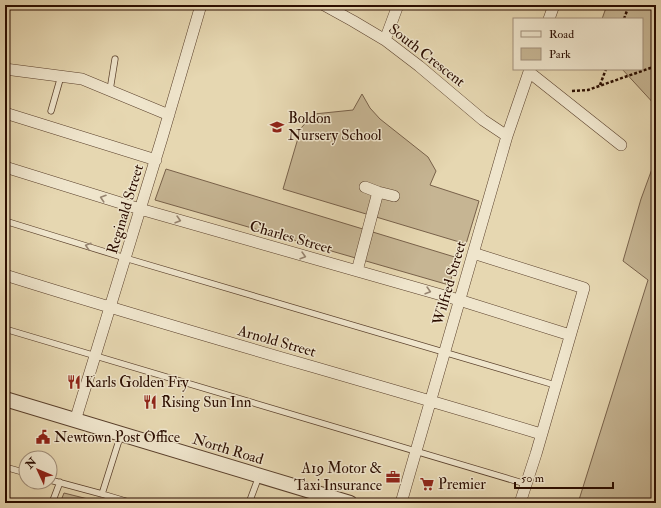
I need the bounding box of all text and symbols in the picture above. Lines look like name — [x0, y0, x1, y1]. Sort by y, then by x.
legend — [513, 18, 643, 70]
street label: South Crescent — [385, 20, 469, 91]
text: Road — [549, 27, 574, 42]
text: Park — [549, 47, 571, 62]
place label: Boldon Nursery School — [288, 109, 382, 145]
school or university icon: Boldon Nursery School — [269, 119, 285, 135]
street label: Reginald Street — [103, 162, 148, 256]
one-way arrow — [100, 194, 107, 202]
one-way arrow — [174, 215, 181, 224]
street label: Charles Street — [247, 217, 334, 258]
street label: Wilfred Street — [428, 239, 471, 328]
one-way arrow — [85, 242, 92, 251]
one-way arrow — [299, 251, 306, 260]
one-way arrow — [425, 287, 431, 295]
street label: Arnold Street — [235, 321, 318, 362]
place label: Karls Golden Fry — [85, 373, 189, 392]
restaurant icon: Karls Golden Fry — [66, 374, 82, 390]
place label: Rising Sun Inn — [161, 393, 252, 412]
restaurant icon: Rising Sun Inn — [142, 394, 158, 410]
place label: Newtown Post Office — [54, 428, 180, 447]
public building icon: Newtown Post Office — [35, 429, 51, 445]
street label: North Road — [190, 430, 266, 469]
north arrow — [18, 450, 58, 490]
text: N — [22, 455, 40, 472]
place label: A19 Motor & Taxi Insurance — [294, 459, 382, 495]
scale bar — [515, 464, 613, 490]
office icon: A19 Motor & Taxi Insurance — [385, 469, 401, 485]
text: 50 m — [521, 471, 545, 486]
place label: Premier — [438, 475, 486, 494]
supermarket icon: Premier — [419, 476, 435, 492]

